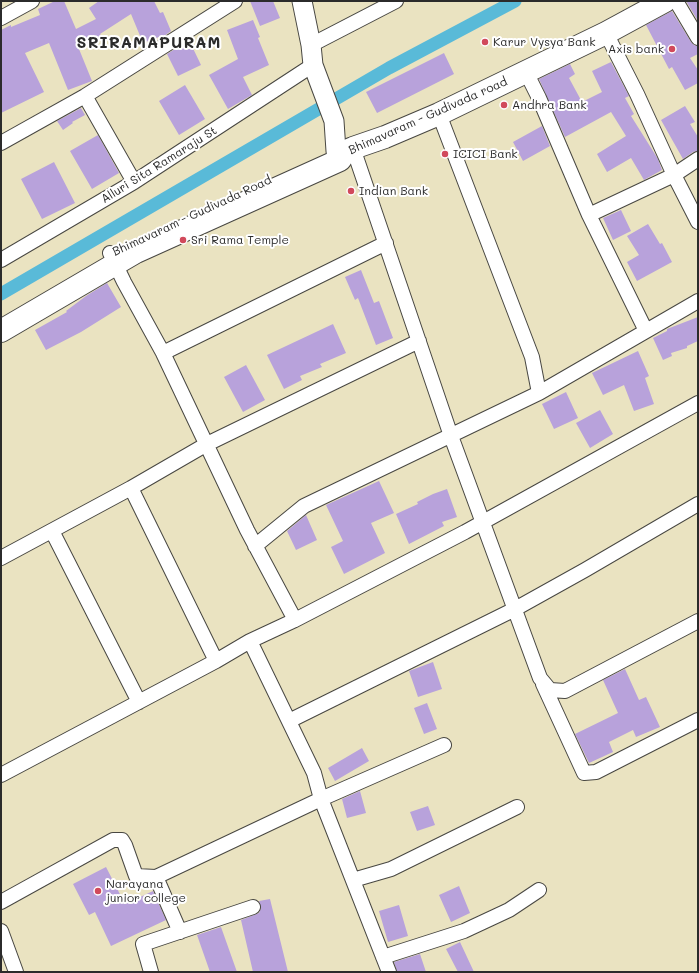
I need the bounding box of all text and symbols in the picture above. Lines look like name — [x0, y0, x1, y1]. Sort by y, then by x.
district label: SRIRAMAPURAM — [77, 33, 221, 53]
place label: Karur Vysya Bank — [493, 35, 596, 49]
marker: Karur Vysya Bank — [480, 37, 490, 47]
place label: Axis bank — [608, 42, 664, 56]
marker: Axis bank — [667, 44, 677, 54]
street label: Bhimavaram - Gudivada road — [346, 74, 510, 158]
place label: Andhra Bank — [512, 98, 587, 112]
marker: Andhra Bank — [499, 100, 509, 110]
street label: Alluri Sita Ramaraju St — [99, 123, 219, 207]
place label: ICICI Bank — [453, 147, 518, 161]
marker: ICICI Bank — [440, 149, 450, 159]
street label: Bhimavaram - Gudivada Road — [110, 173, 274, 259]
place label: Indian Bank — [359, 184, 428, 198]
marker: Indian Bank — [346, 186, 356, 196]
place label: Sri Rama Temple — [191, 233, 289, 247]
marker: Sri Rama Temple — [178, 235, 188, 245]
place label: Narayana junior college — [106, 877, 186, 905]
marker: Narayana junior college — [93, 886, 103, 896]

